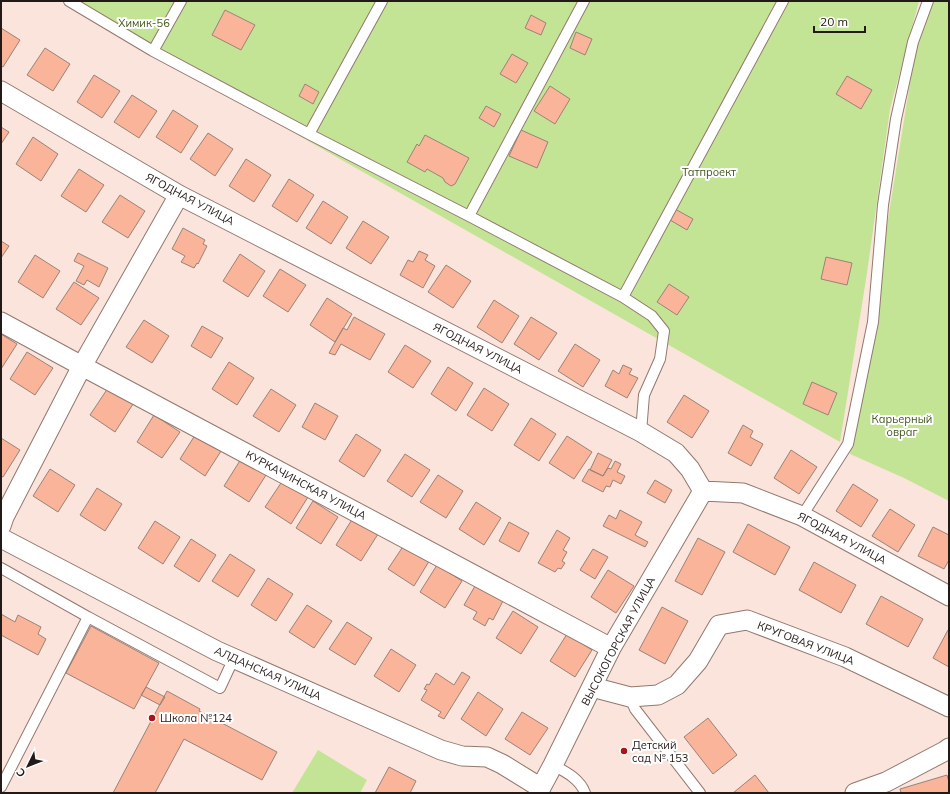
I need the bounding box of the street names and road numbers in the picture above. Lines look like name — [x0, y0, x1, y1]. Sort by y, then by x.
street label: ЯГОДНАЯ УЛИЦА — [143, 170, 237, 228]
street label: ЯГОДНАЯ УЛИЦА — [431, 319, 525, 377]
street label: КУРКАЧИНСКАЯ УЛИЦА — [243, 447, 369, 523]
street label: ЯГОДНАЯ УЛИЦА — [795, 509, 889, 567]
street label: ВЫСОКОГОРСКАЯ УЛИЦА — [578, 574, 658, 708]
street label: КРУГОВАЯ УЛИЦА — [755, 618, 857, 668]
street label: АЛДАНСКАЯ УЛИЦА — [212, 643, 324, 703]

